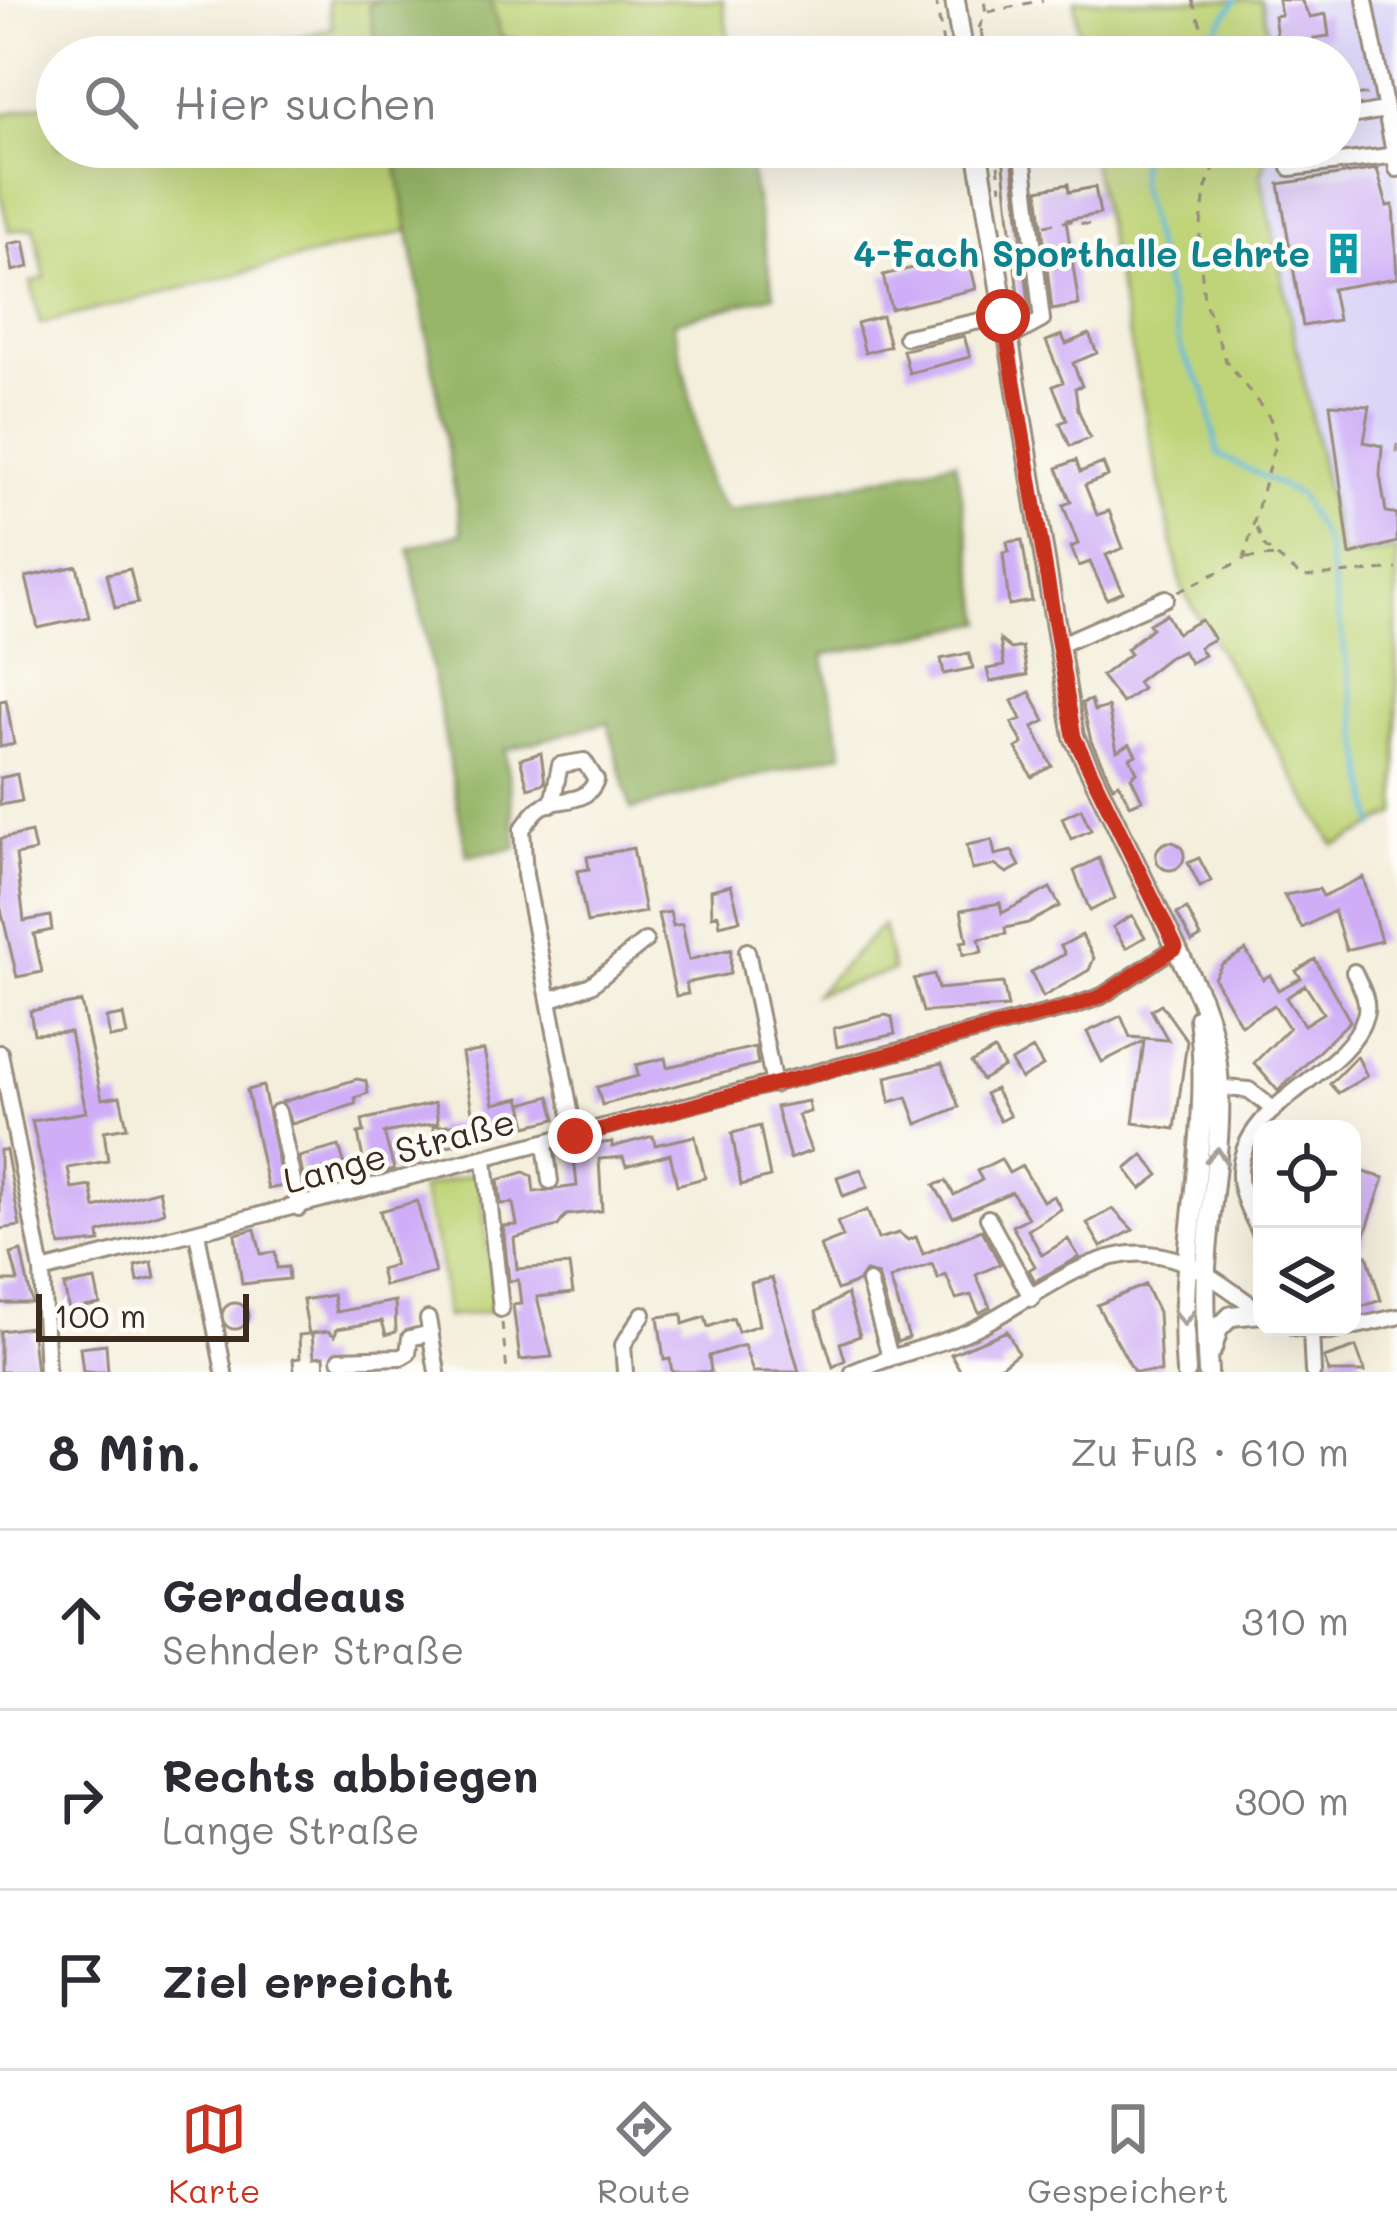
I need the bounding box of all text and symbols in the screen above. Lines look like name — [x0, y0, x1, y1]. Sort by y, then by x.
search box — [36, 36, 1361, 168]
icon: search — [78, 69, 144, 135]
text: Hier suchen — [174, 73, 436, 131]
place label: 4-Fach Sporthalle Lehrte — [853, 229, 1310, 276]
building icon: 4-Fach Sporthalle Lehrte — [1321, 231, 1367, 277]
route start — [976, 289, 1030, 343]
street label: Lange Straße — [278, 1096, 520, 1203]
route end — [548, 1109, 602, 1163]
map controls — [1253, 1120, 1361, 1336]
button: locate — [1253, 1120, 1361, 1228]
one-way arrow — [1204, 1146, 1229, 1165]
button: layers — [1253, 1228, 1361, 1336]
scale bar — [36, 1288, 249, 1341]
text: 100 m — [54, 1293, 146, 1336]
one-way arrow — [1170, 1308, 1196, 1327]
text: 8 Min. — [48, 1417, 201, 1484]
text: Zu Fuß · 610 m — [1071, 1425, 1349, 1476]
text: Geradeaus — [162, 1565, 406, 1623]
icon: ahead — [48, 1587, 114, 1653]
text: 310 m — [1241, 1594, 1349, 1645]
text: Sehnder Straße — [162, 1623, 464, 1674]
text: Rechts abbiegen — [162, 1745, 538, 1803]
icon: right — [48, 1767, 114, 1833]
text: 300 m — [1234, 1774, 1349, 1825]
text: Lange Straße — [162, 1803, 420, 1854]
icon: arrive — [48, 1947, 114, 2013]
text: Ziel erreicht — [162, 1951, 453, 2009]
tab: Karte — [168, 2096, 260, 2211]
tab: Route — [597, 2096, 691, 2211]
tab: Gespeichert — [1027, 2096, 1229, 2211]

